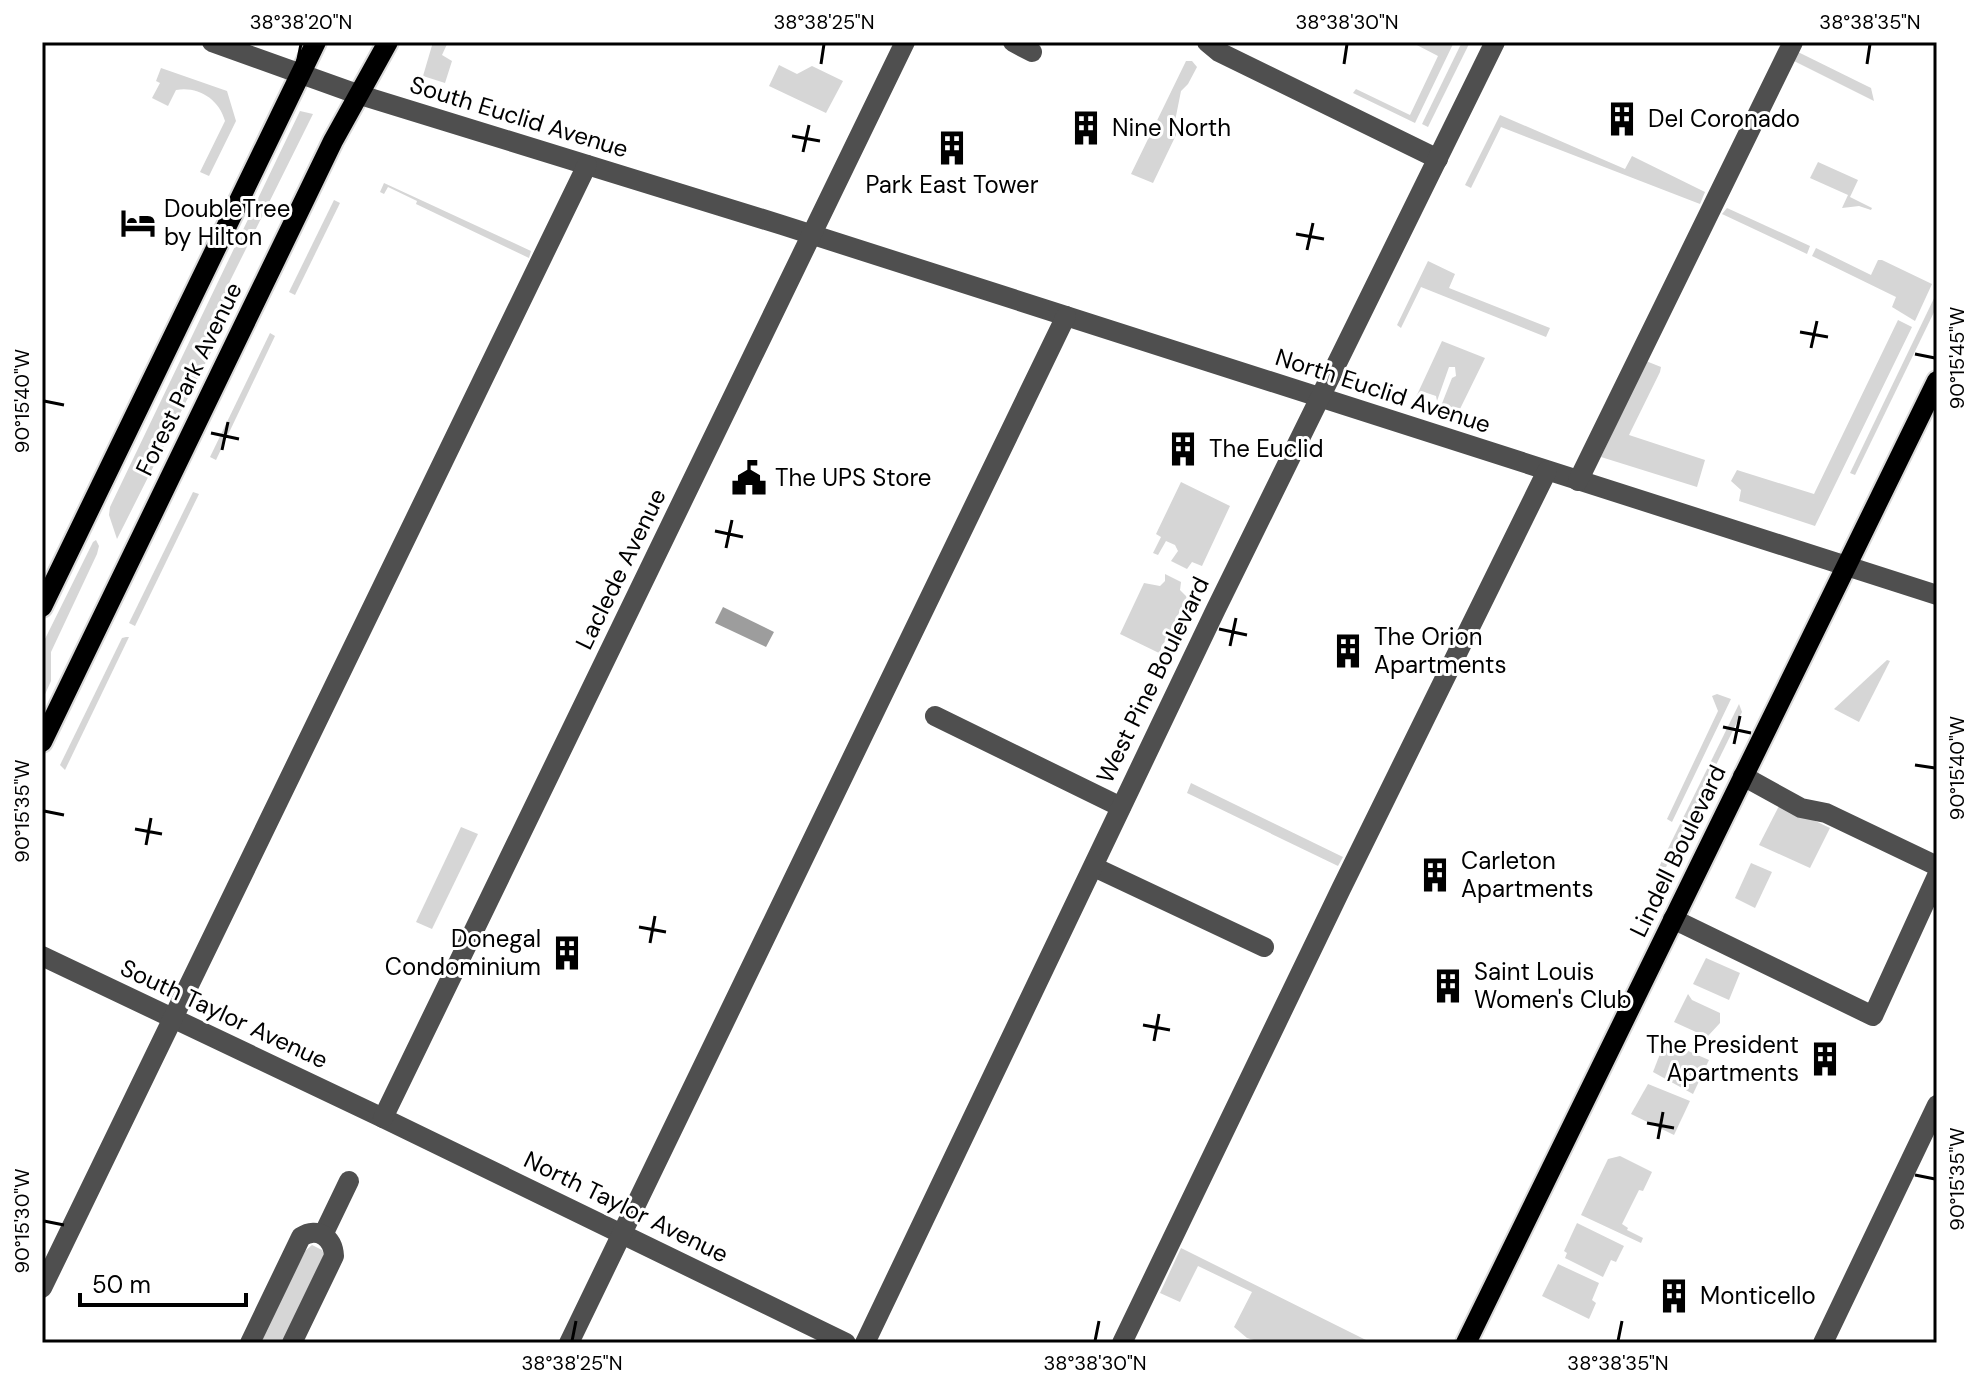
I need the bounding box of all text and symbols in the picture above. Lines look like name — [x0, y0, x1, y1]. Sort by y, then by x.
text: 38°38'20"N — [250, 9, 352, 35]
text: 38°38'25"N — [773, 9, 875, 35]
text: 38°38'30"N — [1295, 9, 1399, 35]
text: 38°38'35"N — [1819, 9, 1921, 35]
street label: South Euclid Avenue — [406, 69, 632, 164]
building icon: Del Coronado — [1603, 100, 1641, 138]
place label: Del Coronado — [1648, 103, 1800, 134]
building icon: Nine North — [1067, 109, 1105, 147]
place label: Nine North — [1112, 112, 1231, 143]
building icon: Park East Tower — [933, 129, 971, 167]
place label: Park East Tower — [865, 169, 1039, 200]
place label: DoubleTree by Hilton — [164, 193, 290, 252]
hotel icon: DoubleTree by Hilton — [119, 204, 157, 242]
street label: Forest Park Avenue — [128, 277, 249, 481]
text: 90°15'45"W — [1944, 307, 1970, 409]
street label: North Euclid Avenue — [1272, 341, 1495, 440]
text: 90°15'40"W — [9, 349, 35, 453]
building icon: The Euclid — [1164, 430, 1202, 468]
place label: The Euclid — [1209, 433, 1323, 464]
public building icon: The UPS Store — [730, 459, 768, 497]
place label: The UPS Store — [775, 462, 932, 493]
street label: Laclede Avenue — [568, 483, 673, 654]
street label: West Pine Boulevard — [1089, 571, 1216, 788]
place label: The Orion Apartments — [1374, 621, 1507, 680]
building icon: The Orion Apartments — [1329, 632, 1367, 670]
text: 90°15'40"W — [1944, 716, 1970, 820]
text: 90°15'35"W — [9, 759, 35, 863]
street label: Lindell Boulevard — [1623, 760, 1733, 942]
place label: Carleton Apartments — [1461, 845, 1594, 904]
building icon: Carleton Apartments — [1416, 856, 1454, 894]
place label: Donegal Condominium — [385, 923, 541, 982]
building icon: Donegal Condominium — [548, 934, 586, 972]
street label: South Taylor Avenue — [115, 952, 333, 1075]
place label: Saint Louis Women's Club — [1474, 956, 1631, 1015]
building icon: Saint Louis Women's Club — [1429, 967, 1467, 1005]
place label: The President Apartments — [1646, 1029, 1799, 1088]
building icon: The President Apartments — [1806, 1040, 1844, 1078]
text: 90°15'35"W — [1944, 1127, 1970, 1231]
street label: North Taylor Avenue — [519, 1144, 733, 1269]
text: 90°15'30"W — [9, 1168, 35, 1274]
scale bar — [80, 1257, 246, 1307]
text: 50 m — [92, 1269, 151, 1300]
building icon: Monticello — [1655, 1277, 1693, 1315]
place label: Monticello — [1700, 1280, 1816, 1311]
text: 38°38'25"N — [521, 1350, 623, 1376]
text: 38°38'30"N — [1043, 1350, 1147, 1376]
text: 38°38'35"N — [1567, 1350, 1669, 1376]

